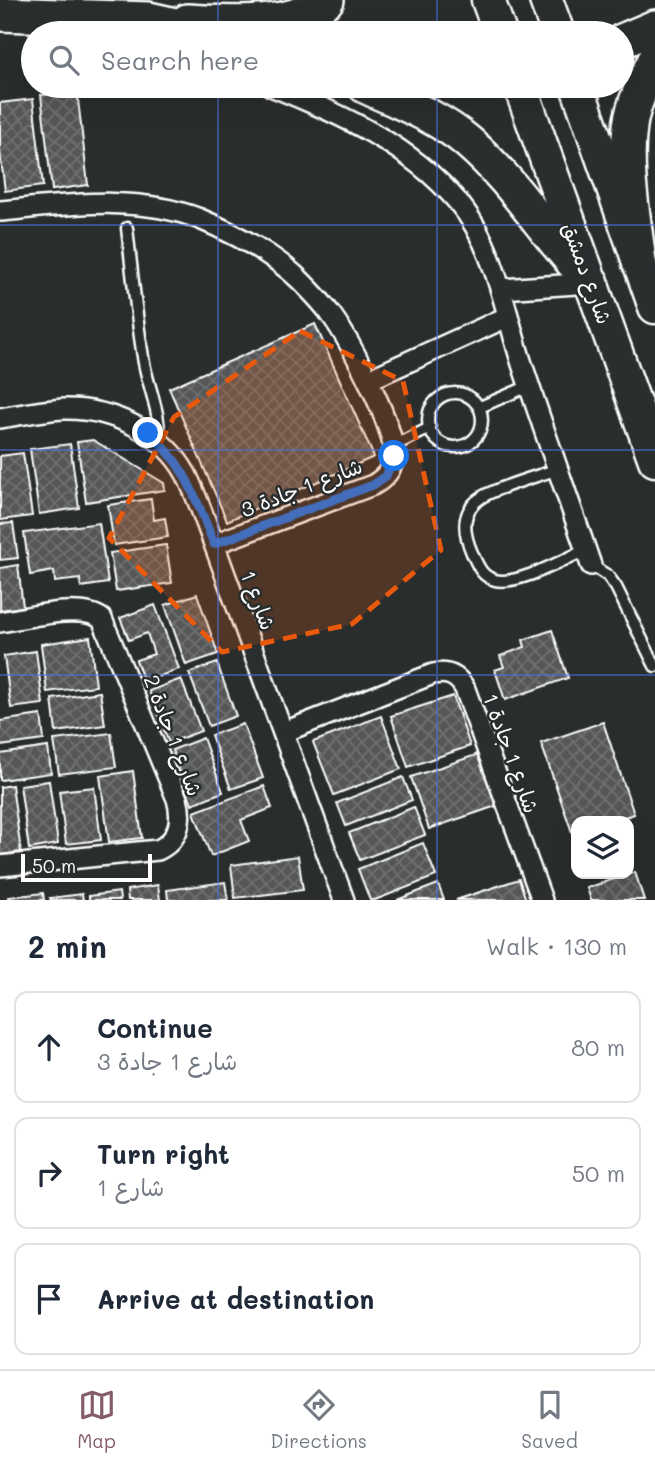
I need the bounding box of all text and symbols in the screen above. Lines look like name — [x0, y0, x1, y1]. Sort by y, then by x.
search box — [21, 21, 634, 98]
icon: search — [45, 41, 83, 79]
text: Search here — [101, 43, 259, 77]
street label: شارع دمشق — [554, 218, 619, 329]
route end — [132, 417, 163, 448]
route start — [378, 440, 409, 471]
street label: شارع 1 جادة 3 — [236, 451, 367, 525]
street label: شارع 1 — [233, 566, 283, 635]
street label: شارع 1 جادة 2 — [136, 671, 209, 800]
street label: شارع 1 جادة 1 — [475, 690, 546, 817]
map controls — [571, 816, 634, 879]
button: layers — [571, 816, 634, 879]
scale bar — [21, 851, 152, 883]
text: 50 m — [32, 853, 76, 878]
text: 2 min — [28, 926, 107, 966]
text: Walk · 130 m — [486, 931, 627, 961]
text: Continue — [97, 1011, 213, 1045]
icon: ahead — [30, 1028, 68, 1066]
text: 80 m — [571, 1032, 625, 1062]
text: شارع 1 جادة 3 — [97, 1046, 237, 1076]
text: Turn right — [97, 1137, 230, 1171]
icon: right — [30, 1154, 68, 1192]
text: 50 m — [572, 1158, 625, 1188]
text: شارع 1 — [97, 1172, 164, 1202]
icon: arrive — [30, 1280, 68, 1318]
text: Arrive at destination — [97, 1282, 374, 1316]
tab: Map — [77, 1386, 116, 1453]
tab: Directions — [270, 1386, 367, 1453]
tab: Saved — [521, 1386, 578, 1453]

